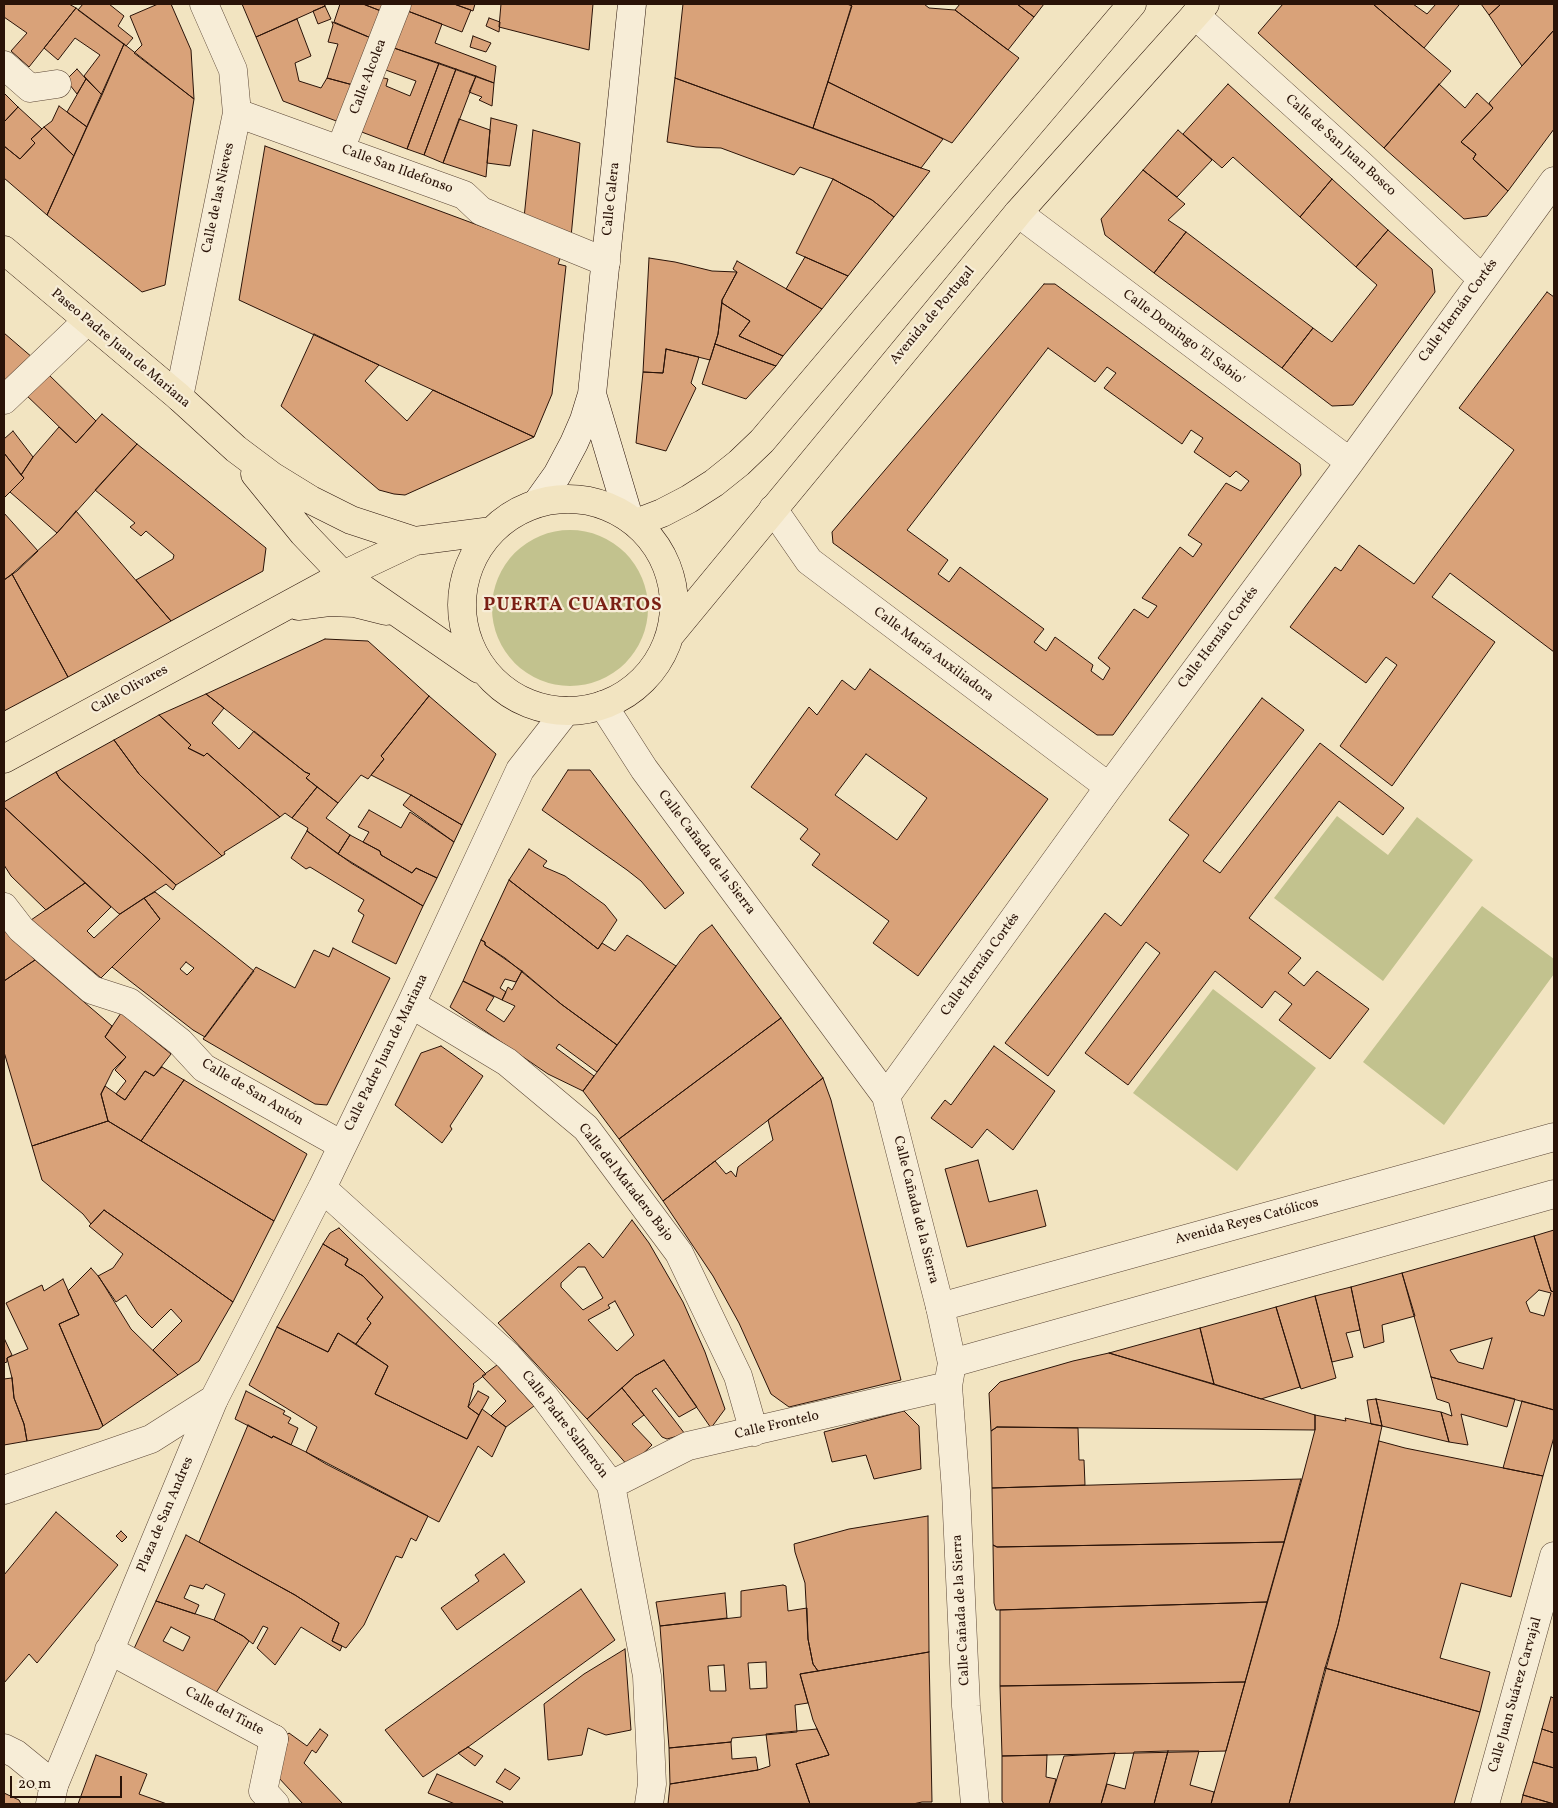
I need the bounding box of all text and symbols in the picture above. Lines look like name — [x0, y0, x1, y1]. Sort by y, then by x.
street label: Calle Alcolea — [347, 37, 391, 117]
street label: Calle de San Juan Bosco — [1281, 92, 1399, 200]
street label: Calle de las Nieves — [199, 141, 239, 255]
street label: Calle San Ildefonso — [339, 142, 455, 198]
street label: Calle Calera — [600, 161, 624, 237]
street label: Calle Hernán Cortés — [1416, 256, 1502, 366]
street label: Avenida de Portugal — [887, 264, 979, 368]
street label: Paseo Padre Juan de Mariana — [47, 286, 193, 412]
street label: Calle Domingo 'El Sabio' — [1119, 287, 1247, 389]
street label: Calle Hernán Cortés — [1175, 584, 1263, 692]
district label: PUERTA CUARTOS — [482, 596, 664, 618]
street label: Calle María Auxiliadora — [870, 604, 996, 706]
street label: Calle Olivares — [89, 662, 171, 718]
street label: Calle Cañada de la Sierra — [654, 787, 758, 919]
street label: Calle Hernán Cortés — [938, 910, 1024, 1020]
street label: Calle Padre Juan de Mariana — [342, 972, 432, 1134]
street label: Calle de San Antón — [198, 1056, 306, 1130]
street label: Calle del Matadero Bajo — [574, 1121, 676, 1245]
street label: Calle Cañada de la Sierra — [889, 1134, 941, 1286]
street label: Avenida Reyes Católicos — [1173, 1195, 1321, 1249]
street label: Calle Padre Salmerón — [517, 1368, 611, 1482]
street label: Calle Frontelo — [733, 1408, 821, 1444]
street label: Plaza de San Andres — [134, 1455, 198, 1575]
street label: Calle Cañada de la Sierra — [950, 1534, 974, 1686]
street label: Calle Juan Suárez Carvajal — [1486, 1615, 1546, 1775]
street label: Calle del Tinte — [182, 1684, 266, 1740]
scale bar — [12, 1766, 125, 1798]
text: 20 m — [18, 1774, 51, 1795]

